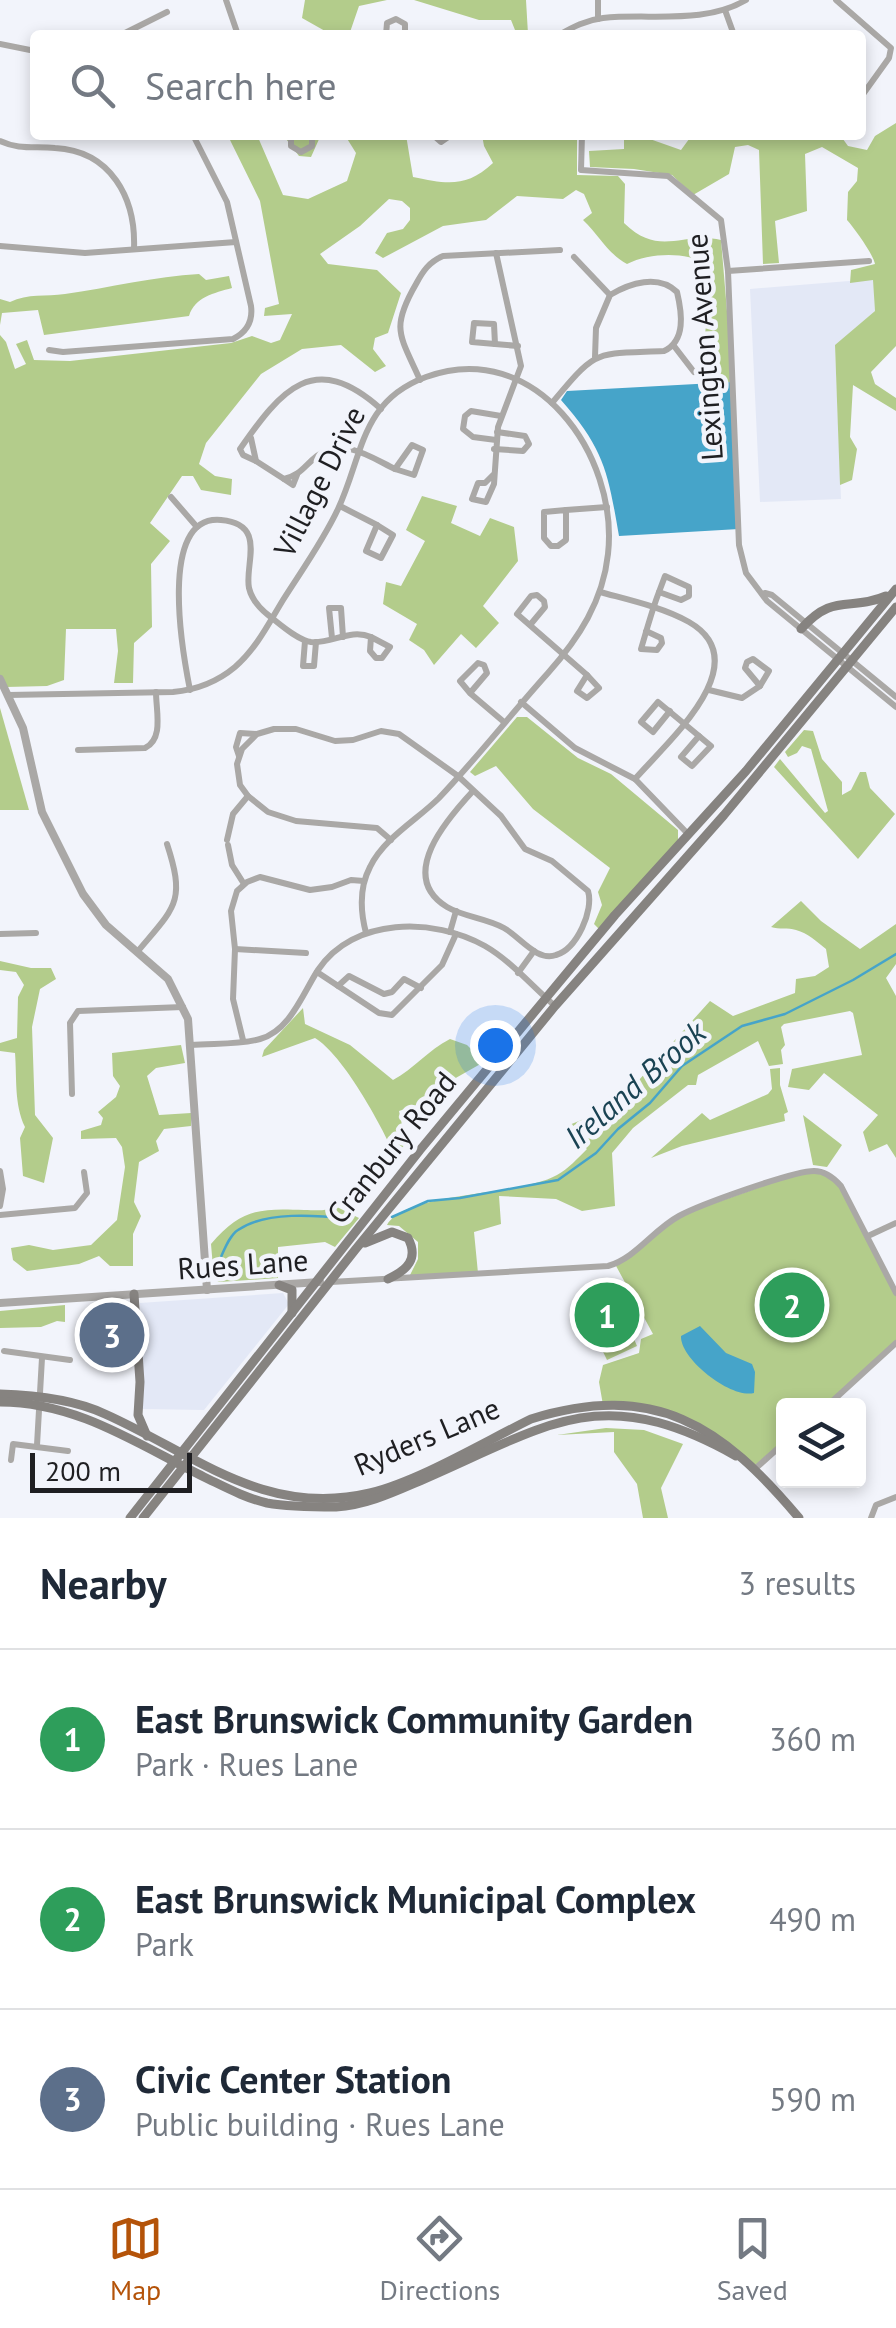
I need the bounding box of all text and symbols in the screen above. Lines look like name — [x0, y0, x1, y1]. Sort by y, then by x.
search box — [30, 30, 866, 140]
icon: search — [65, 58, 120, 113]
text: Search here — [145, 61, 337, 110]
street label: Lexington Avenue — [676, 232, 731, 462]
street label: Village Drive — [264, 399, 373, 564]
water label: Ireland Brook — [555, 1010, 715, 1157]
your location — [470, 1020, 521, 1071]
street label: Cranbury Road — [317, 1063, 464, 1231]
street label: Rues Lane — [176, 1239, 310, 1288]
pin: 2 — [760, 1268, 824, 1342]
pin: 1 — [574, 1278, 640, 1352]
pin: 3 — [80, 1298, 144, 1372]
street label: Ryders Lane — [348, 1387, 505, 1484]
map controls — [776, 1398, 866, 1488]
button: layers — [776, 1398, 866, 1488]
scale bar — [30, 1448, 192, 1492]
text: 200 m — [45, 1452, 121, 1489]
text: Nearby — [40, 1556, 167, 1611]
text: 3 results — [738, 1562, 856, 1604]
text: East Brunswick Community Garden — [135, 1694, 693, 1743]
text: 1 — [63, 1718, 82, 1760]
text: 360 m — [769, 1718, 856, 1760]
text: Park · Rues Lane — [135, 1743, 358, 1785]
text: East Brunswick Municipal Complex — [135, 1874, 696, 1923]
text: 2 — [63, 1898, 82, 1940]
text: 490 m — [769, 1898, 856, 1940]
text: Park — [135, 1923, 194, 1965]
text: Civic Center Station — [135, 2054, 452, 2103]
text: 3 — [63, 2078, 82, 2120]
text: 590 m — [769, 2078, 856, 2120]
text: Public building · Rues Lane — [135, 2103, 505, 2145]
tab: Map — [108, 2211, 163, 2308]
tab: Directions — [379, 2211, 500, 2308]
tab: Saved — [717, 2211, 788, 2308]

